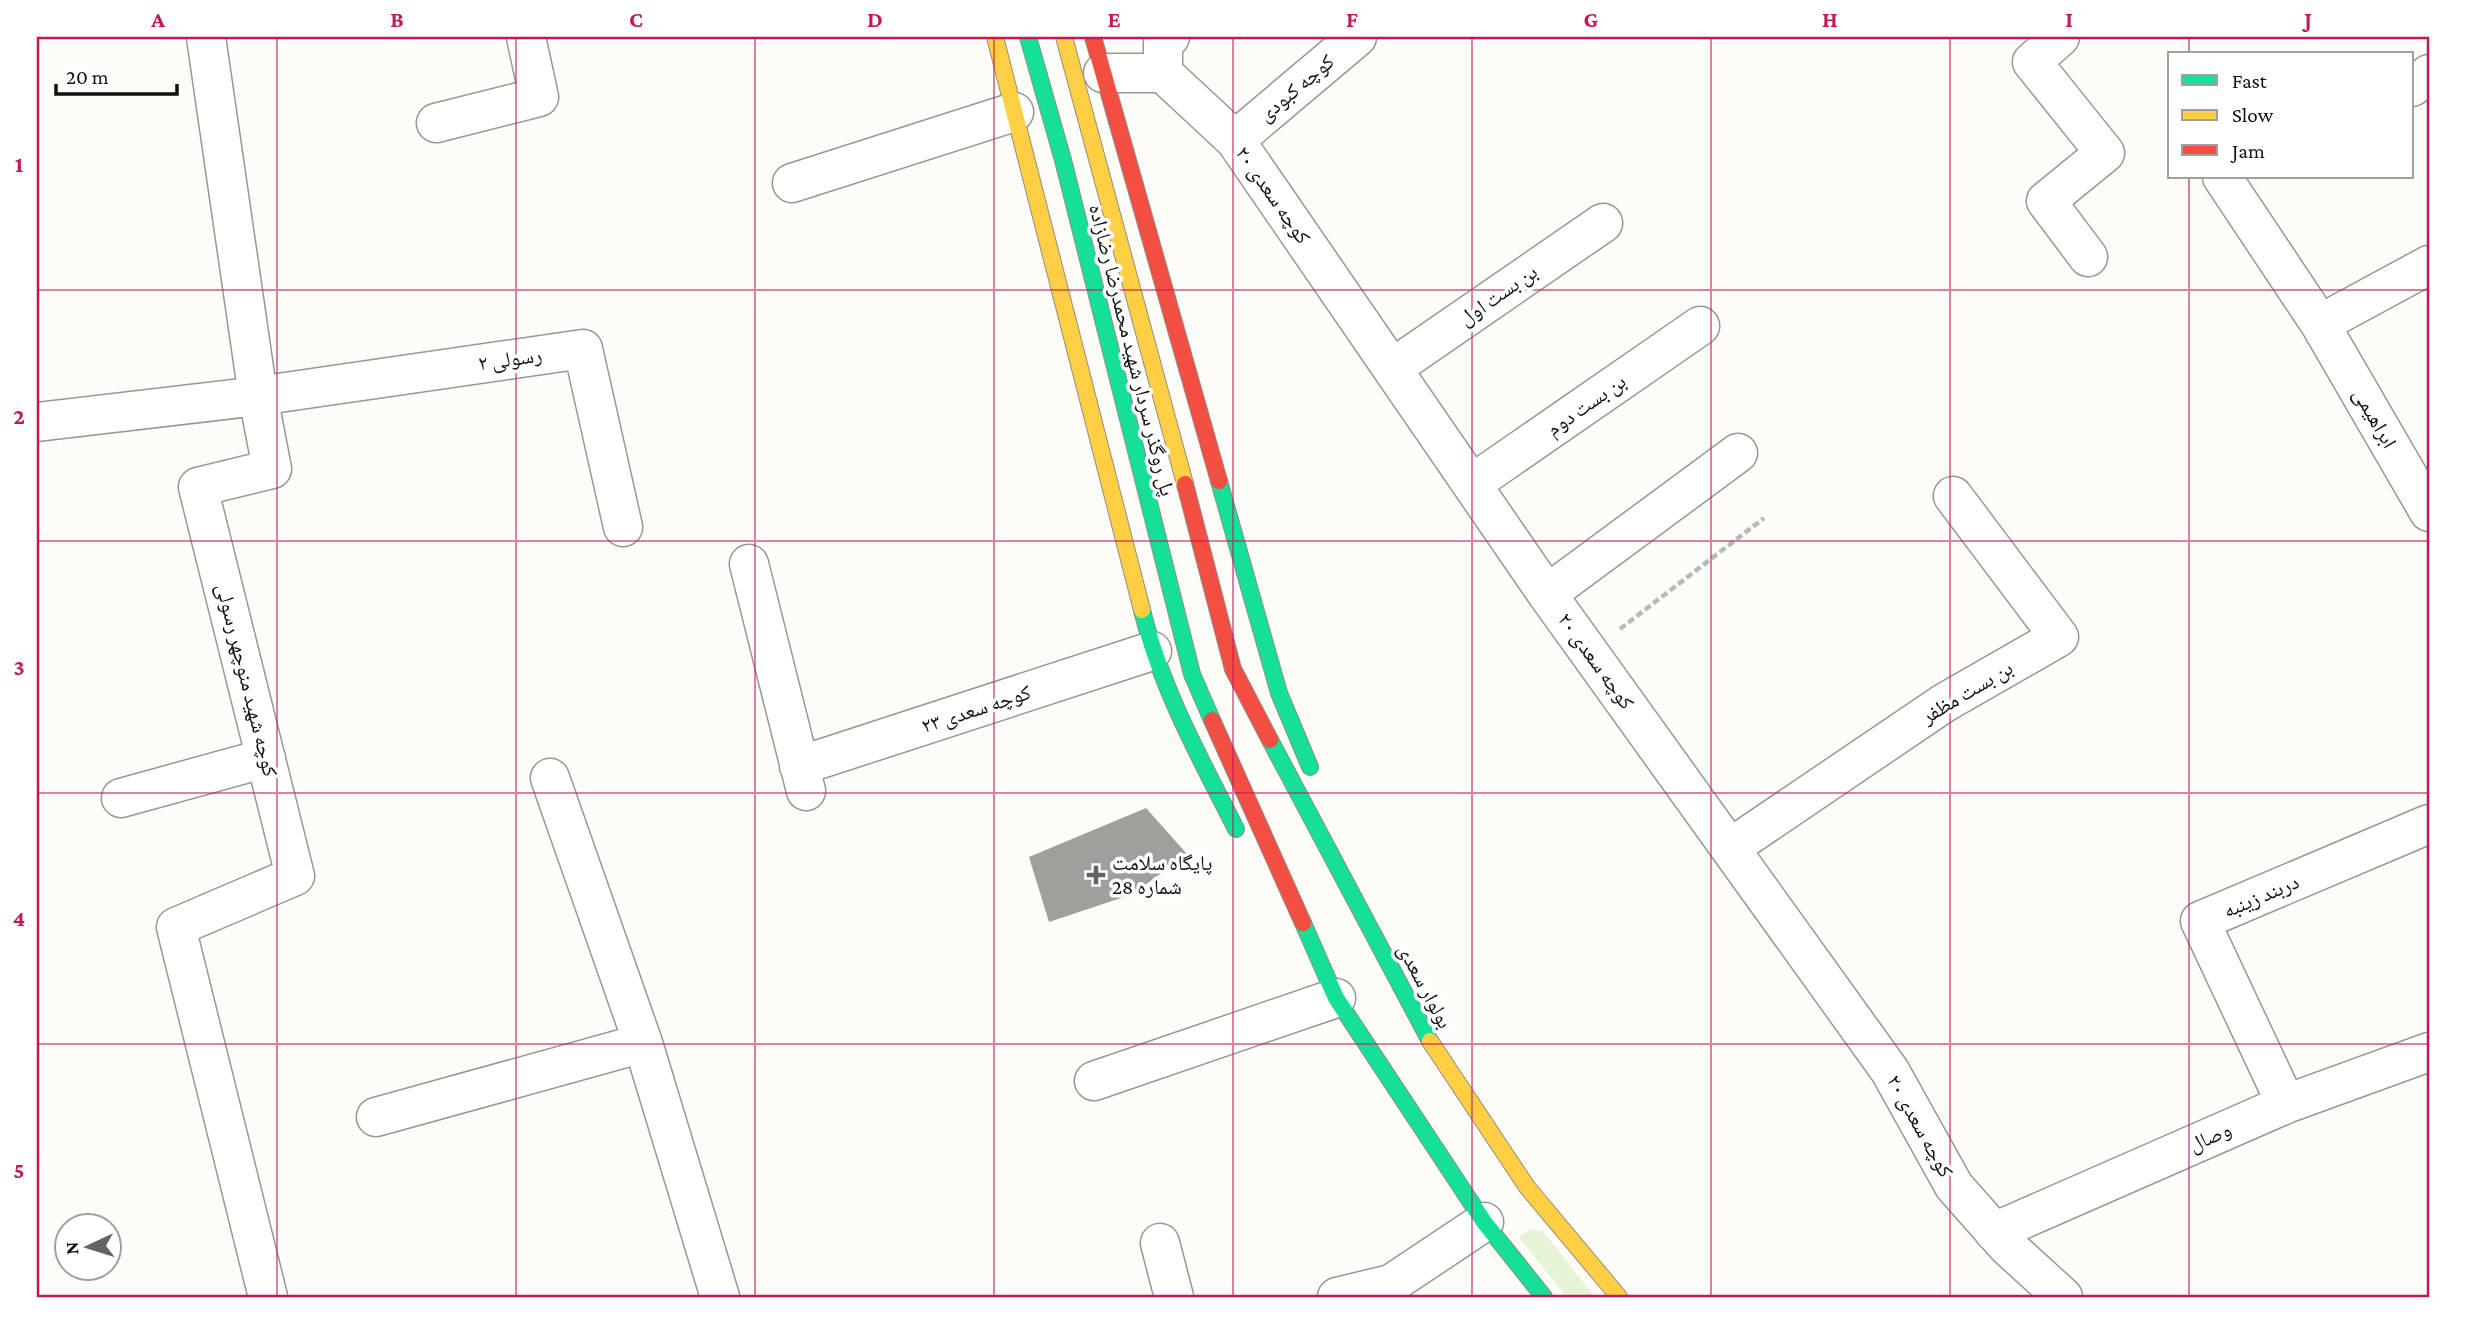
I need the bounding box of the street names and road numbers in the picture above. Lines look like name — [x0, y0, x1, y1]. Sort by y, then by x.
street label: کوچه کبودی — [1253, 49, 1339, 127]
street label: کوچه سعدی ۲۰ — [1231, 142, 1316, 249]
street label: پل روگذر سردار شهید محمدرضا رضازاده — [1083, 202, 1180, 499]
street label: بن بست اول — [1454, 259, 1542, 331]
street label: رسولی ۲ — [477, 343, 544, 376]
street label: بن بست دوم — [1542, 369, 1632, 443]
street label: ابراهیمی — [2347, 384, 2402, 453]
street label: کوچه شهید منوچهر رسولی — [210, 581, 283, 780]
street label: کوچه سعدی ۲۰ — [1553, 608, 1639, 714]
street label: بن بست مظفر — [1916, 655, 2017, 730]
street label: کوچه سعدی ۲۳ — [918, 680, 1034, 738]
street label: دربند زینبه — [2220, 869, 2302, 923]
street label: بولوار سعدی — [1393, 940, 1457, 1032]
street label: کوچه سعدی ۲۰ — [1882, 1071, 1958, 1182]
street label: وصال — [2185, 1117, 2235, 1157]

